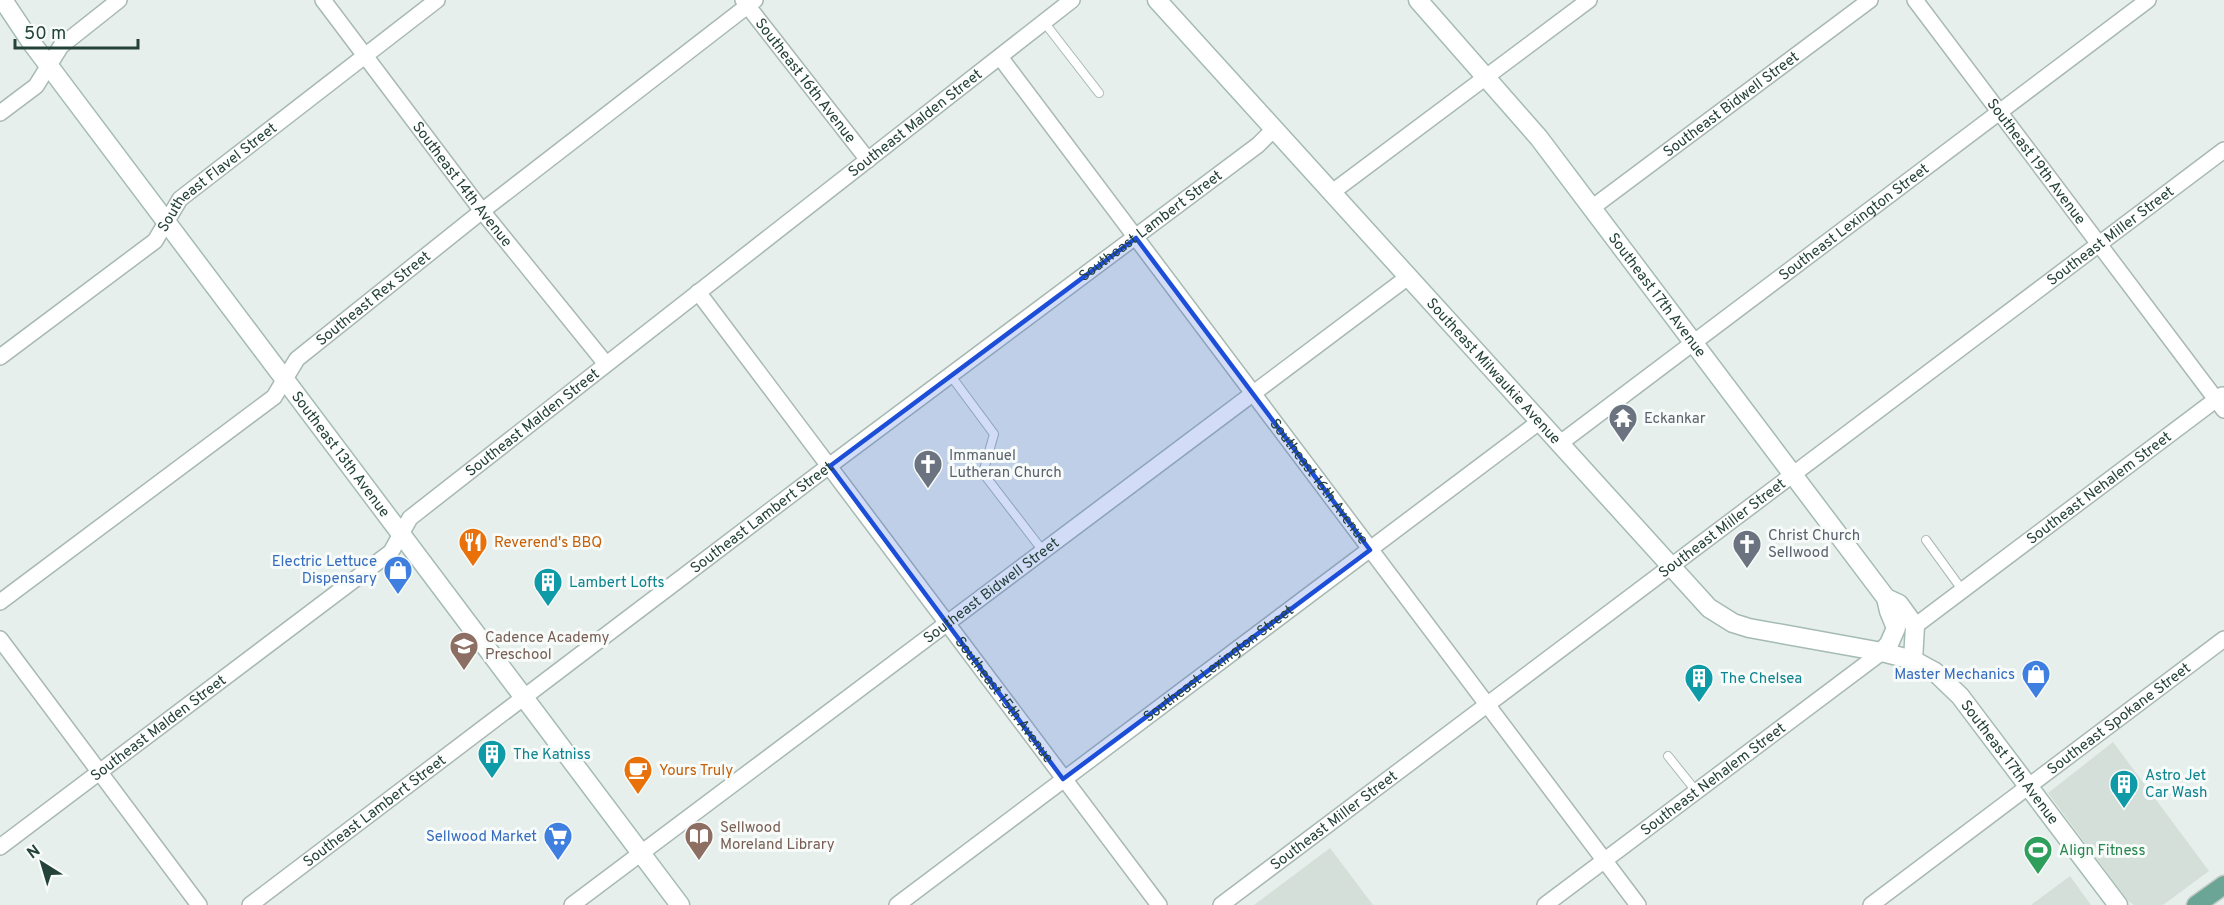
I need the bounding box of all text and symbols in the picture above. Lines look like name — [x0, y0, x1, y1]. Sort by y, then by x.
scale bar — [15, 12, 138, 50]
street label: Southeast 16th Avenue — [750, 15, 859, 147]
text: 50 m — [24, 23, 66, 46]
street label: Southeast Bidwell Street — [1660, 48, 1803, 162]
street label: Southeast Malden Street — [845, 66, 987, 182]
street label: Southeast 19th Avenue — [1982, 95, 2089, 229]
street label: Southeast Flavel Street — [154, 119, 281, 236]
street label: Southeast 14th Avenue — [407, 119, 516, 252]
street label: Southeast Lexington Street — [1776, 160, 1934, 286]
street label: Southeast Lambert Street — [1076, 167, 1227, 287]
street label: Southeast Miller Street — [2044, 183, 2178, 291]
street label: Southeast 17th Avenue — [1603, 230, 1709, 362]
street label: Southeast Rex Street — [313, 248, 435, 351]
street label: Southeast Milwaukie Avenue — [1421, 295, 1564, 449]
street label: Southeast Malden Street — [462, 365, 604, 482]
street label: Southeast 13th Avenue — [286, 388, 393, 522]
temple icon: Eckankar — [1607, 402, 1639, 444]
place label: Eckankar — [1644, 410, 1706, 429]
street label: Southeast 16th Avenue — [1264, 415, 1372, 549]
street label: Southeast Nehalem Street — [2023, 428, 2176, 550]
place label: Immanuel Lutheran Church — [949, 447, 1062, 483]
church icon: Immanuel Lutheran Church — [912, 448, 944, 490]
street label: Southeast Lambert Street — [687, 458, 838, 578]
street label: Southeast Miller Street — [1656, 475, 1790, 583]
restaurant icon: Reverend's BBQ — [457, 526, 489, 568]
place label: Christ Church Sellwood — [1768, 527, 1860, 563]
church icon: Christ Church Sellwood — [1731, 528, 1763, 570]
place label: Reverend's BBQ — [494, 534, 602, 553]
street label: Southeast Bidwell Street — [920, 534, 1064, 649]
place label: Electric Lettuce Dispensary — [272, 553, 377, 589]
shop icon: Electric Lettuce Dispensary — [382, 554, 414, 596]
building icon: Lambert Lofts — [532, 566, 564, 608]
place label: Lambert Lofts — [569, 574, 665, 593]
street label: Southeast Lexington Street — [1140, 602, 1298, 727]
place label: Cadence Academy Preschool — [485, 629, 610, 665]
school or university icon: Cadence Academy Preschool — [448, 630, 480, 672]
street label: Southeast 15th Avenue — [950, 633, 1057, 768]
shop icon: Master Mechanics — [2020, 658, 2052, 700]
street label: Southeast Spokane Street — [2044, 659, 2195, 780]
building icon: The Chelsea — [1683, 662, 1715, 704]
place label: Master Mechanics — [1894, 666, 2015, 685]
place label: The Chelsea — [1720, 670, 1802, 689]
street label: Southeast Malden Street — [87, 672, 231, 786]
street label: Southeast 17th Avenue — [1956, 697, 2062, 829]
street label: Southeast Nehalem Street — [1638, 720, 1790, 841]
building icon: The Katniss — [476, 738, 508, 780]
place label: The Katniss — [513, 746, 591, 765]
street label: Southeast Lambert Street — [300, 752, 450, 872]
cafe icon: Yours Truly — [622, 754, 654, 796]
place label: Yours Truly — [659, 762, 733, 781]
street label: Southeast Miller Street — [1267, 767, 1402, 875]
place label: Astro Jet Car Wash — [2145, 767, 2207, 803]
building icon: Astro Jet Car Wash — [2108, 768, 2140, 810]
place label: Sellwood Moreland Library — [720, 819, 835, 855]
supermarket icon: Sellwood Market — [542, 820, 574, 862]
library icon: Sellwood Moreland Library — [683, 820, 715, 862]
place label: Sellwood Market — [426, 828, 537, 847]
north arrow — [12, 833, 72, 893]
sports icon: Align Fitness — [2022, 834, 2054, 876]
text: N — [24, 841, 45, 864]
place label: Align Fitness — [2059, 842, 2145, 861]

